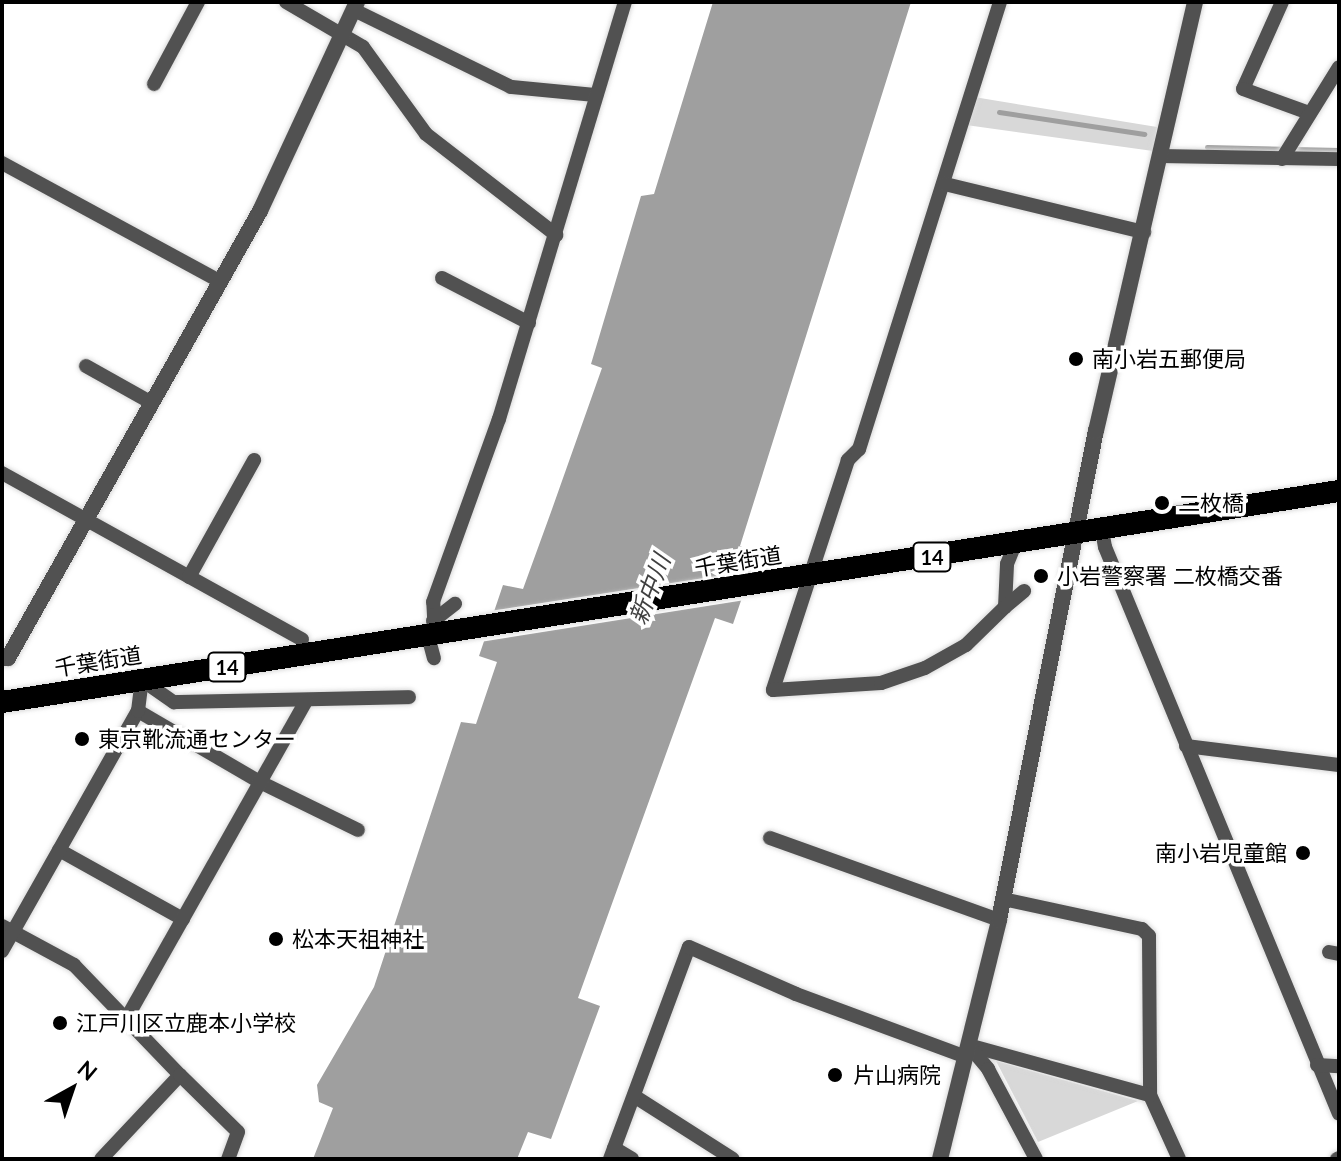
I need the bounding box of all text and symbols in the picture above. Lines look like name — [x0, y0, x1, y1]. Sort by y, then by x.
place label: 南小岩五郵便局 — [1092, 346, 1246, 372]
marker: 南小岩五郵便局 — [1067, 350, 1085, 368]
place label: 二枚橋 — [1178, 490, 1244, 516]
marker: 二枚橋 — [1153, 494, 1171, 512]
street label: 千葉街道 — [692, 541, 784, 581]
road number: 14 — [912, 541, 952, 573]
water label: 新中川 — [623, 550, 675, 628]
place label: 小岩警察署 二枚橋交番 — [1057, 563, 1283, 589]
marker: 小岩警察署 二枚橋交番 — [1032, 567, 1050, 585]
street label: 千葉街道 — [52, 641, 144, 681]
road number: 14 — [207, 651, 247, 683]
place label: 東京靴流通センター — [98, 726, 296, 752]
marker: 東京靴流通センター — [73, 730, 91, 748]
place label: 南小岩児童館 — [1155, 840, 1287, 866]
marker: 南小岩児童館 — [1294, 844, 1312, 862]
place label: 松本天祖神社 — [292, 926, 424, 952]
marker: 松本天祖神社 — [267, 930, 285, 948]
place label: 江戸川区立鹿本小学校 — [76, 1010, 296, 1036]
marker: 江戸川区立鹿本小学校 — [51, 1014, 69, 1032]
north arrow — [32, 1049, 112, 1129]
text: N — [73, 1054, 103, 1086]
place label: 片山病院 — [853, 1062, 941, 1088]
marker: 片山病院 — [824, 1064, 846, 1086]

